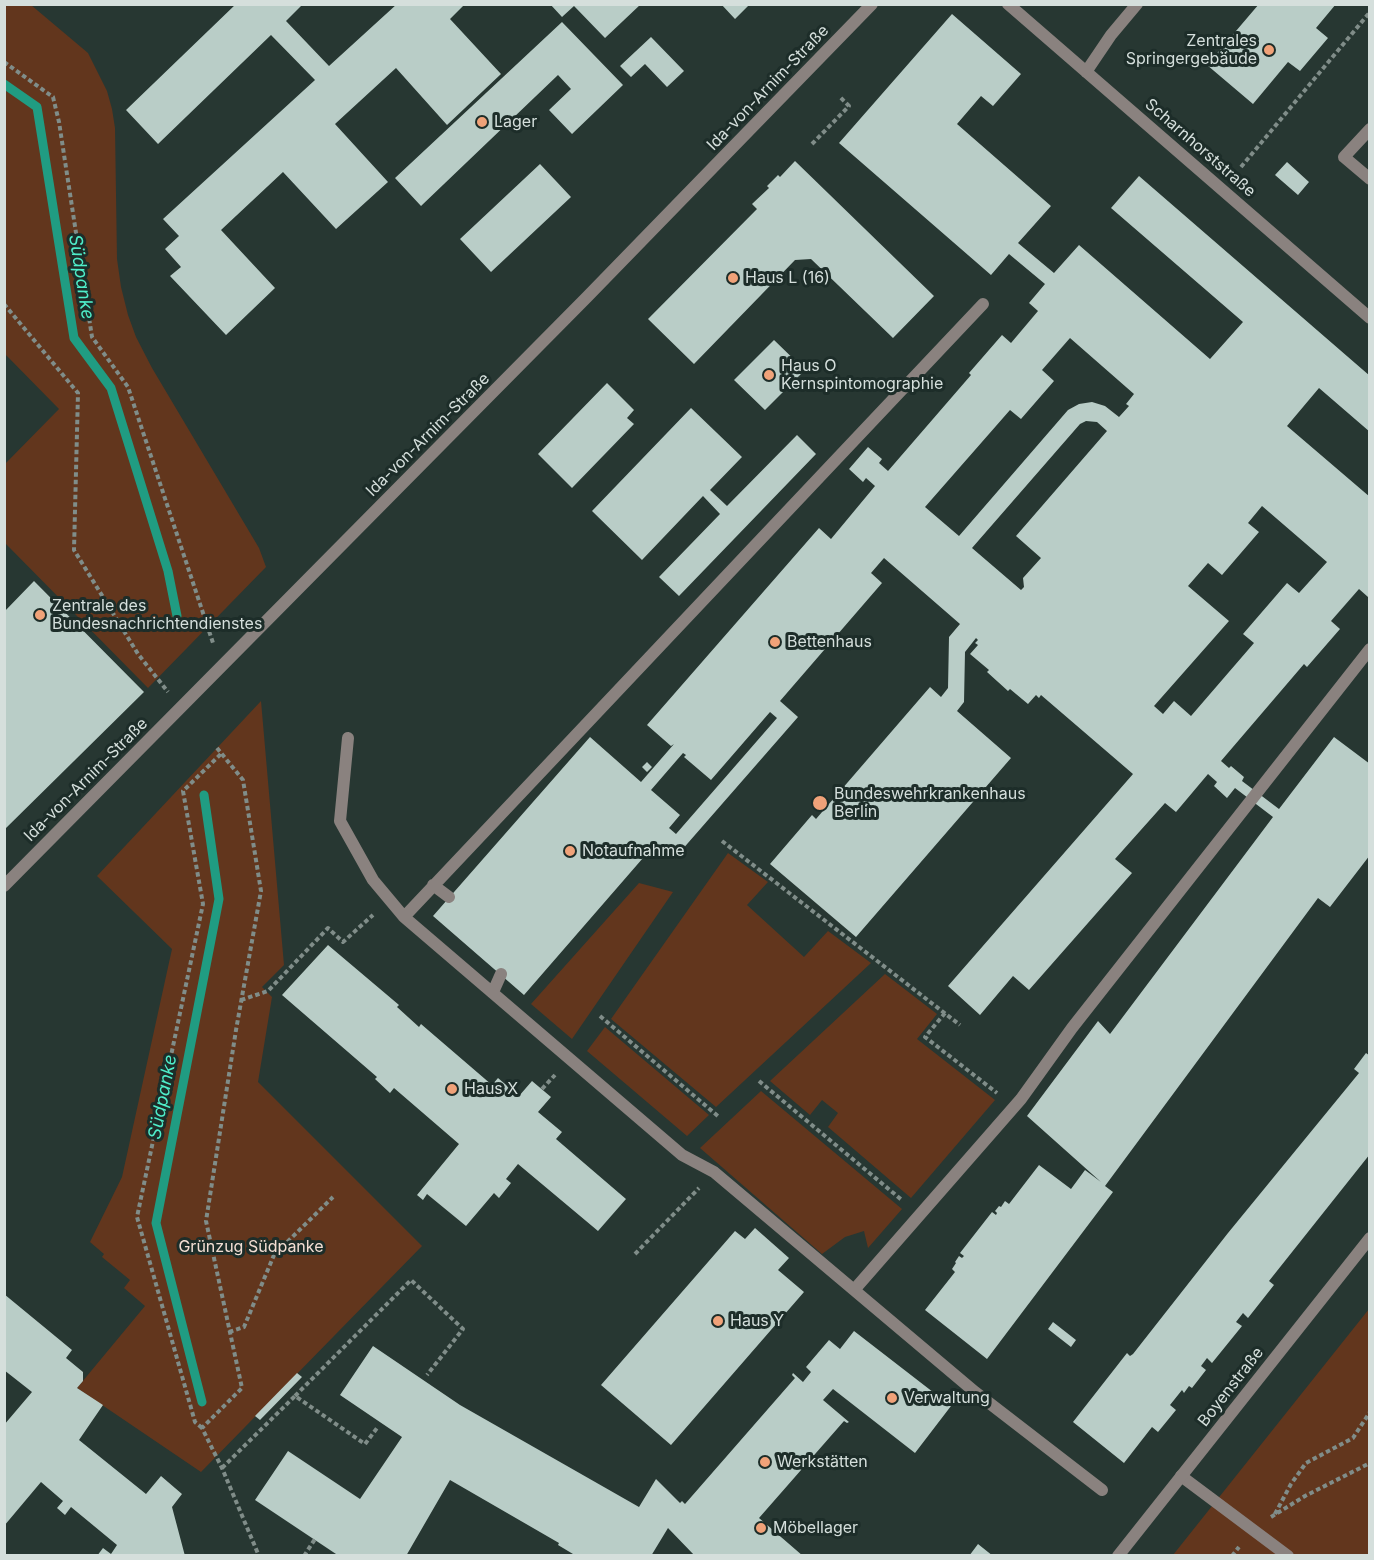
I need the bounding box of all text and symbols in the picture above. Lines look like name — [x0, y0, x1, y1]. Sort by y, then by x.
street label: Ida-von-Arnim-Straße — [703, 21, 833, 155]
place label: Zentrales Springergebäude — [1126, 31, 1257, 69]
marker: Zentrales Springergebäude — [1262, 43, 1276, 57]
street label: Scharnhorststraße — [1141, 95, 1259, 201]
place label: Lager — [494, 112, 537, 132]
marker: Lager — [475, 115, 489, 129]
water label: Südpanke — [64, 233, 98, 321]
place label: Haus L (16) — [745, 268, 830, 288]
marker: Haus L (16) — [726, 271, 740, 285]
place label: Haus O Kernspintomographie — [781, 356, 943, 394]
marker: Haus O Kernspintomographie — [762, 368, 776, 382]
street label: Ida-von-Arnim-Straße — [362, 369, 494, 501]
place label: Zentrale des Bundesnachrichtendienstes — [52, 596, 262, 634]
marker: Zentrale des Bundesnachrichtendienstes — [33, 608, 47, 622]
place label: Bettenhaus — [787, 632, 872, 652]
marker: Bettenhaus — [768, 635, 782, 649]
street label: Ida-von-Arnim-Straße — [20, 714, 152, 846]
place label: Bundeswehrkrankenhaus Berlin — [834, 784, 1026, 822]
marker: Bundeswehrkrankenhaus Berlin — [811, 794, 829, 812]
place label: Notaufnahme — [582, 841, 685, 861]
marker: Notaufnahme — [563, 844, 577, 858]
water label: Südpanke — [144, 1053, 182, 1141]
place label: Haus X — [464, 1079, 518, 1099]
marker: Haus X — [445, 1082, 459, 1096]
park label: Grünzug Südpanke — [178, 1237, 324, 1257]
place label: Haus Y — [730, 1311, 784, 1331]
marker: Haus Y — [711, 1314, 725, 1328]
street label: Boyenstraße — [1194, 1344, 1268, 1430]
place label: Verwaltung — [904, 1388, 990, 1408]
marker: Verwaltung — [885, 1391, 899, 1405]
place label: Werkstätten — [777, 1452, 868, 1472]
marker: Werkstätten — [758, 1455, 772, 1469]
place label: Möbellager — [773, 1518, 858, 1538]
marker: Möbellager — [754, 1521, 768, 1535]

